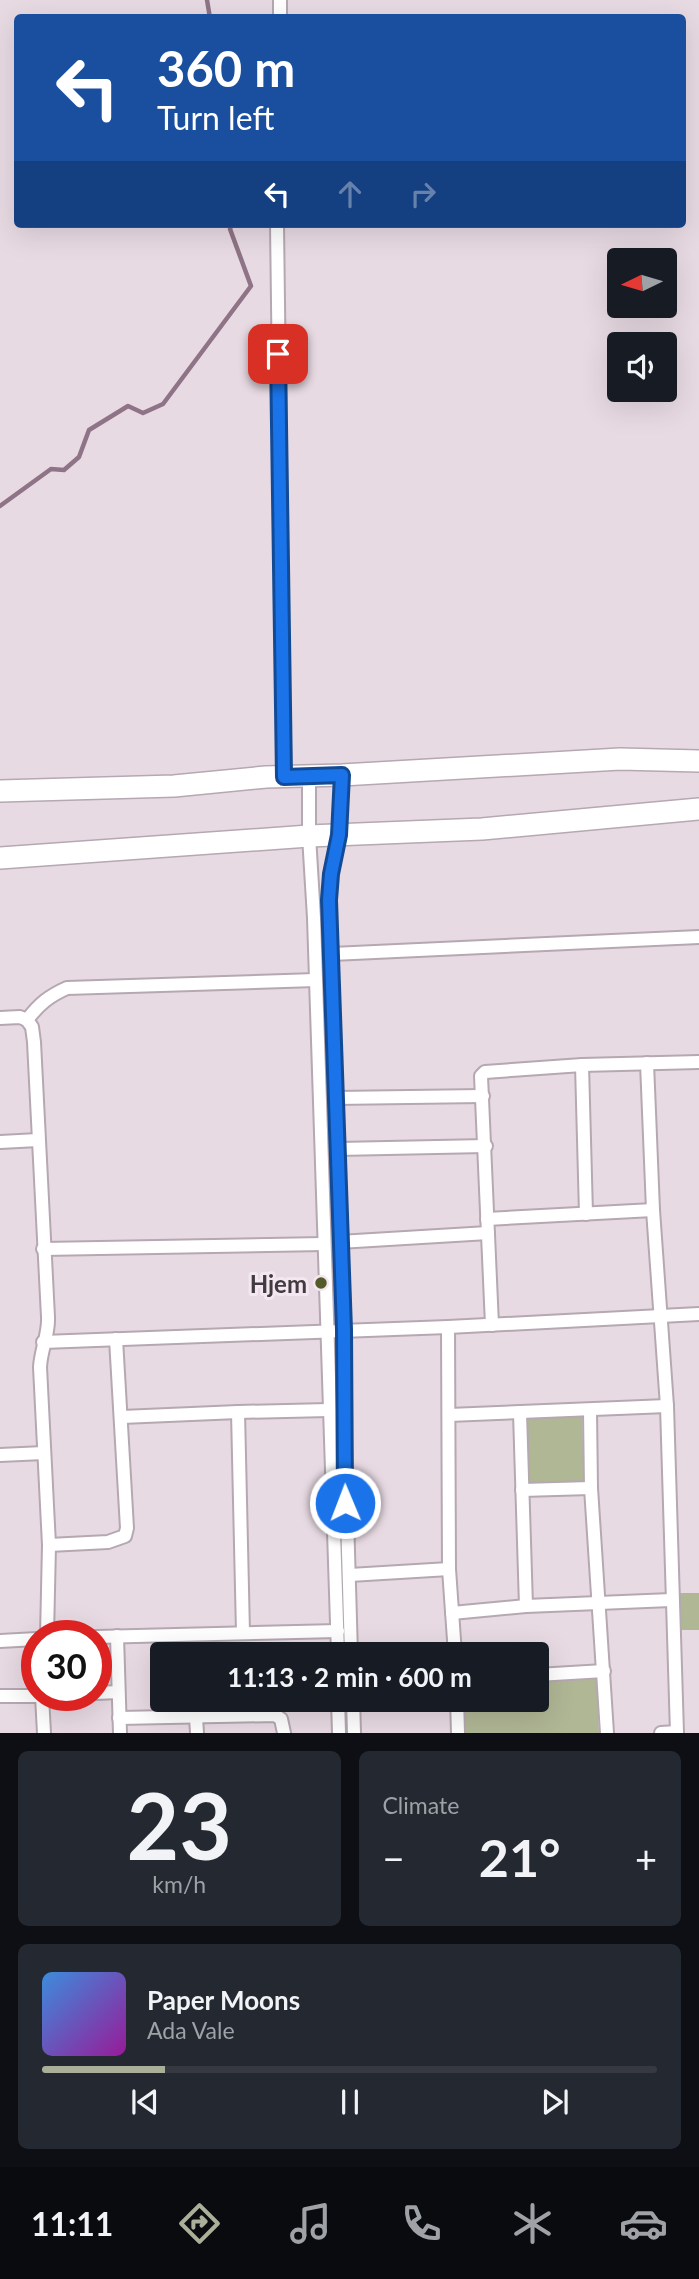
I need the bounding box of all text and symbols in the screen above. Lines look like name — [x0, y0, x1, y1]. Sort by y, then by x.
text: 360 m — [157, 39, 295, 97]
icon: left — [42, 42, 133, 133]
text: Turn left — [157, 98, 274, 137]
icon: left — [258, 175, 296, 213]
icon: ahead — [331, 175, 369, 213]
icon: right — [404, 175, 442, 213]
north arrow — [607, 248, 677, 318]
map controls — [607, 248, 677, 402]
pin — [248, 324, 308, 384]
button: sound — [607, 332, 677, 402]
icon: arrive — [259, 335, 297, 373]
place label: Hjem — [250, 1269, 307, 1298]
marker: Hjem — [313, 1275, 329, 1291]
position arrow — [308, 1466, 382, 1540]
speed limit sign: 30 — [21, 1620, 112, 1711]
text: 11:13 · 2 min · 600 m — [227, 1661, 472, 1693]
text: 23 — [126, 1770, 232, 1879]
text: Climate — [383, 1791, 459, 1819]
text: 21° — [479, 1826, 561, 1888]
text: − — [383, 1835, 405, 1881]
text: + — [635, 1835, 657, 1881]
text: km/h — [152, 1870, 206, 1898]
text: Paper Moons — [147, 1984, 300, 2016]
text: Ada Vale — [147, 2016, 235, 2044]
icon: previous — [126, 2083, 164, 2121]
icon: pause — [331, 2083, 369, 2121]
icon: next — [536, 2083, 574, 2121]
icon: directions — [175, 2199, 224, 2248]
icon: music — [286, 2199, 335, 2248]
icon: phone — [397, 2199, 446, 2248]
icon: climate — [508, 2199, 557, 2248]
icon: car — [619, 2199, 668, 2248]
text: 11:11 — [31, 2204, 113, 2243]

